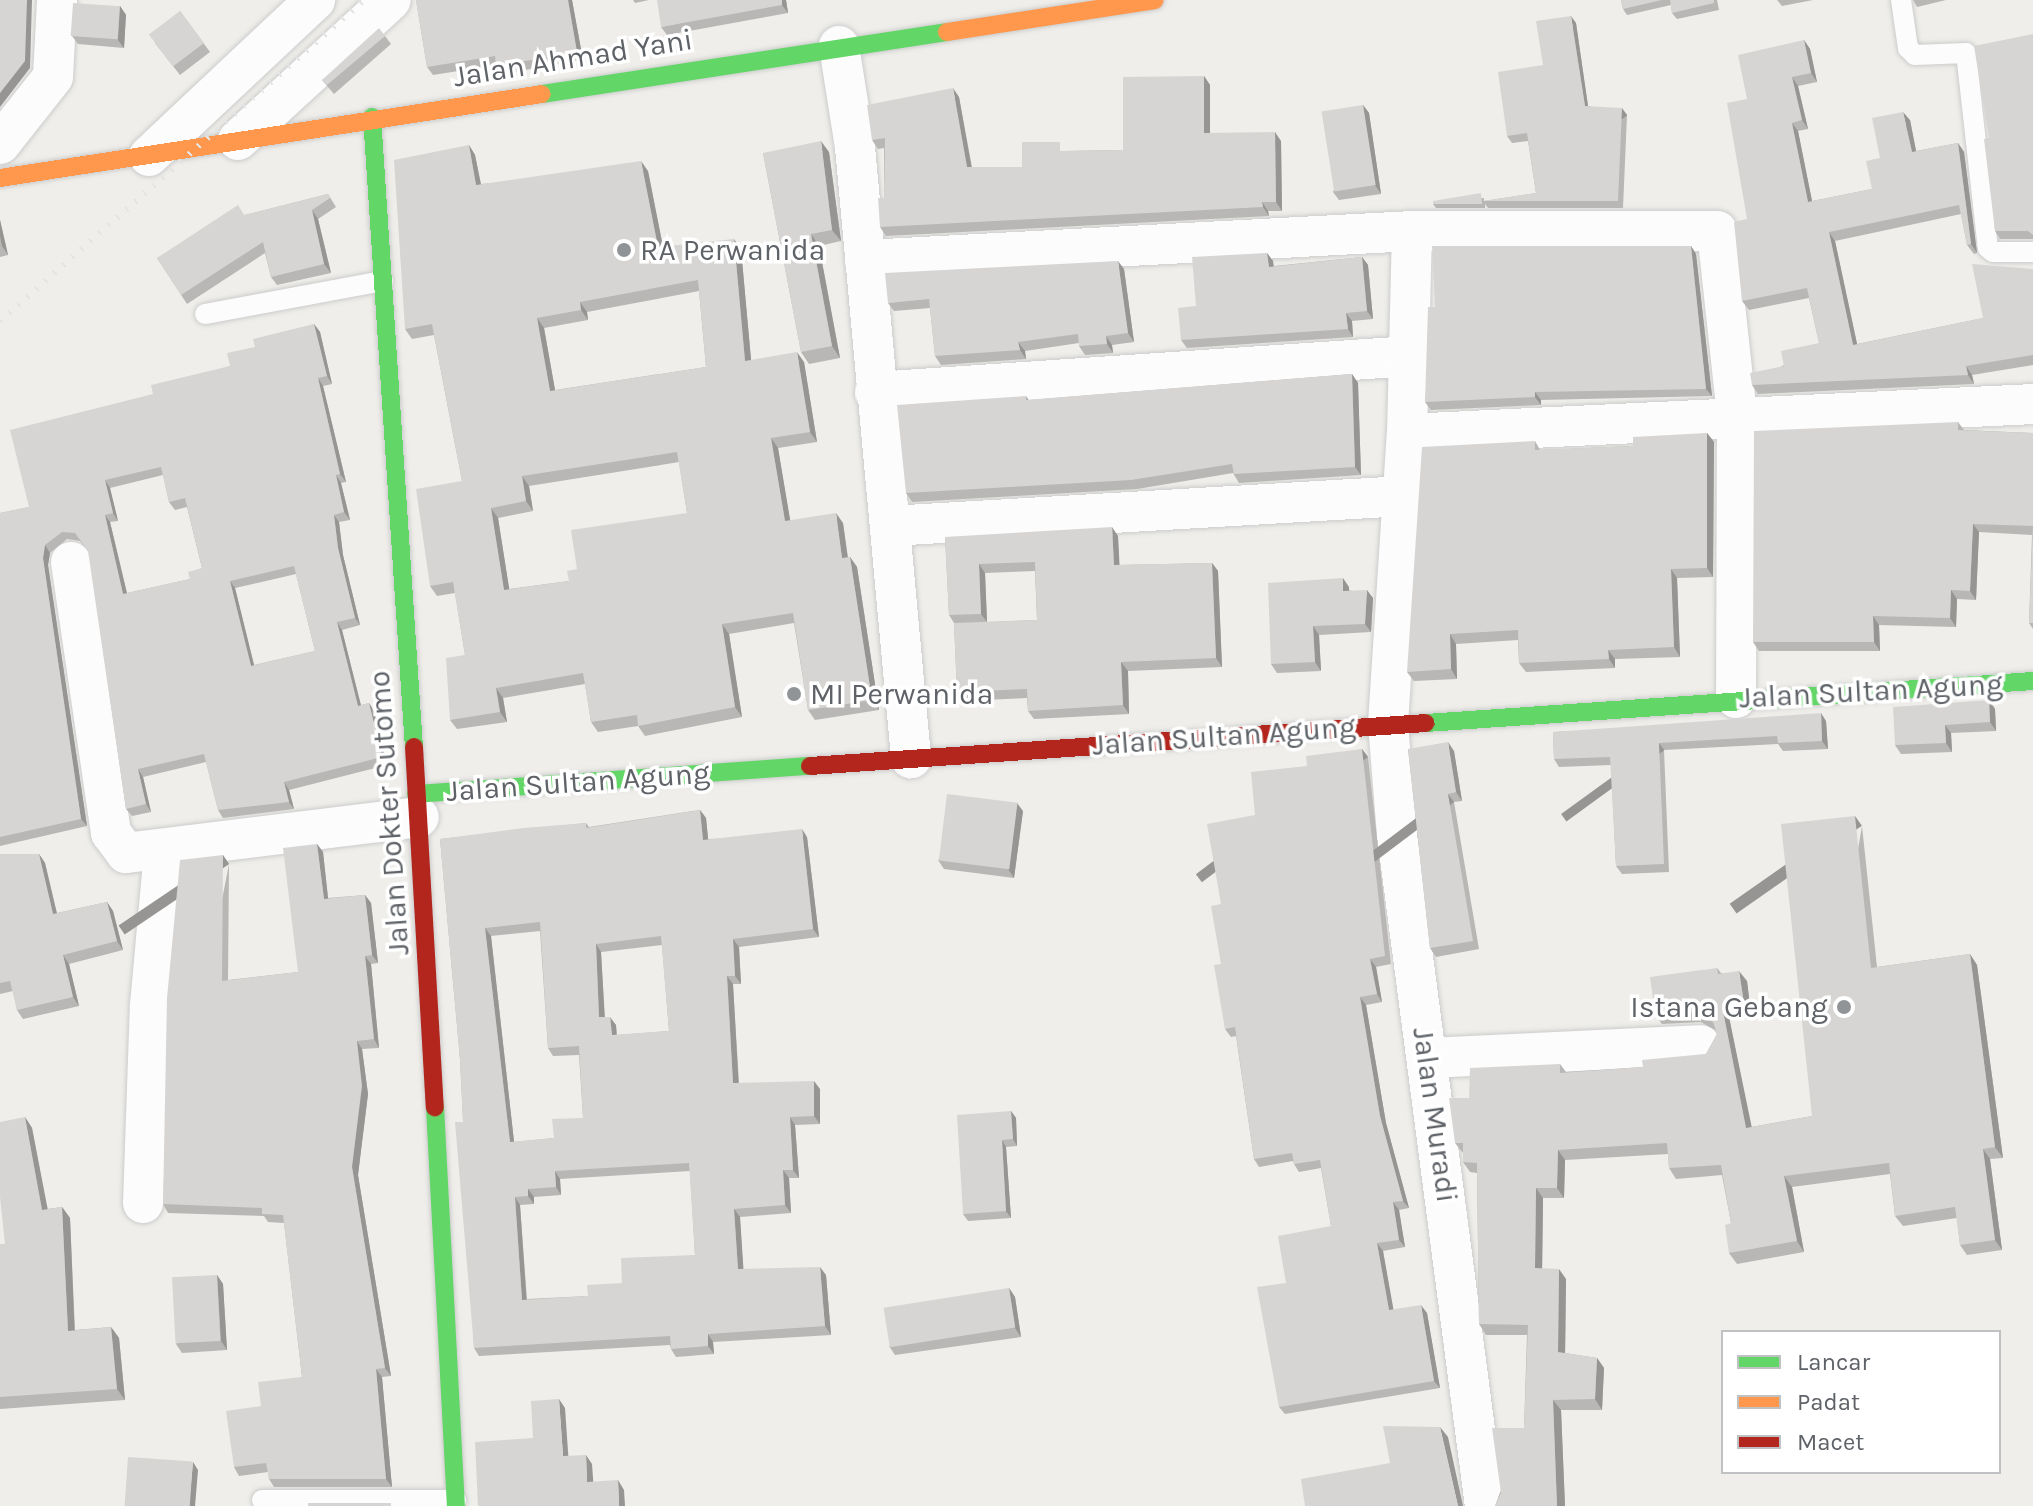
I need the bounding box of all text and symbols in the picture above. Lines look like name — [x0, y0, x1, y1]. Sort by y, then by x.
street label: Jalan Ahmad Yani — [451, 21, 695, 95]
place label: RA Perwanida — [640, 232, 825, 268]
marker: RA Perwanida — [615, 241, 633, 259]
street label: Jalan Sultan Agung — [1738, 666, 2004, 716]
street label: Jalan Dokter Sutomo — [361, 670, 417, 956]
place label: MI Perwanida — [810, 676, 993, 712]
marker: MI Perwanida — [785, 685, 803, 703]
street label: Jalan Sultan Agung — [1091, 709, 1357, 763]
street label: Jalan Sultan Agung — [445, 755, 711, 809]
place label: Istana Gebang — [1630, 989, 1828, 1025]
marker: Istana Gebang — [1835, 998, 1853, 1016]
street label: Jalan Muradi — [1405, 1025, 1465, 1205]
legend — [1721, 1330, 2001, 1474]
text: Lancar — [1797, 1348, 1870, 1376]
text: Padat — [1797, 1388, 1860, 1416]
text: Macet — [1797, 1428, 1864, 1456]

